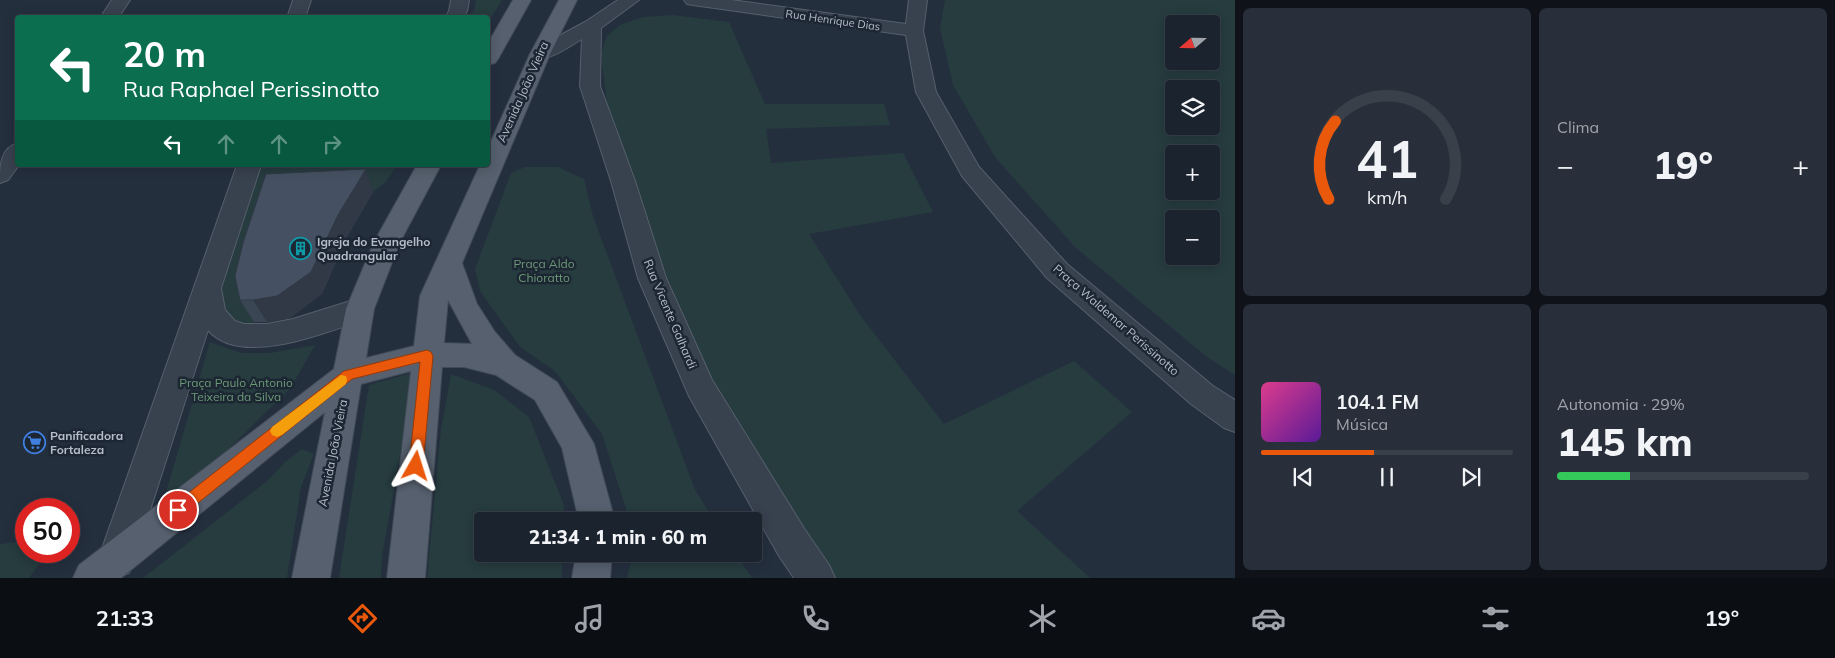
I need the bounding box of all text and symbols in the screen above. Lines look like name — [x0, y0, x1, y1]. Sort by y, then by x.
street label: Rua Henrique Dias — [785, 6, 881, 34]
north arrow — [1165, 15, 1220, 70]
map controls — [1165, 15, 1220, 265]
text: 20 m — [123, 32, 206, 76]
icon: left — [40, 35, 105, 100]
street label: Avenida João Vieira — [494, 39, 552, 145]
text: Rua Raphael Perissinotto — [123, 75, 379, 103]
button: layers — [1165, 80, 1220, 135]
text: Clima — [1557, 117, 1599, 137]
text: 41 — [1356, 126, 1418, 191]
icon: left — [159, 130, 187, 158]
icon: ahead — [212, 130, 240, 158]
icon: ahead — [265, 130, 293, 158]
icon: right — [318, 130, 346, 158]
text: 19° — [1653, 141, 1713, 189]
button: + — [1165, 145, 1220, 200]
text: − — [1557, 148, 1574, 183]
text: + — [1792, 148, 1809, 183]
text: km/h — [1367, 186, 1407, 208]
button: − — [1165, 210, 1220, 265]
place label: Igreja do Evangelho Quadrangular — [317, 234, 430, 263]
building icon: Igreja do Evangelho Quadrangular — [289, 237, 313, 261]
park label: Praça Aldo Chioratto — [513, 256, 575, 285]
street label: Rua Vicente Galhardi — [641, 257, 700, 371]
street label: Praça Waldemar Perissinotto — [1050, 261, 1182, 379]
park label: Praça Paulo Antonio Teixeira da Silva — [179, 375, 293, 404]
text: 104.1 FM — [1336, 390, 1419, 414]
text: Autonomia · 29% — [1557, 394, 1685, 414]
street label: Avenida João Vieira — [315, 398, 350, 508]
text: Música — [1336, 414, 1388, 434]
text: 145 km — [1557, 418, 1693, 466]
place label: Panificadora Fortaleza — [50, 428, 123, 457]
supermarket icon: Panificadora Fortaleza — [22, 431, 46, 455]
position arrow — [389, 439, 441, 491]
icon: previous — [1289, 463, 1317, 491]
icon: pause — [1373, 463, 1401, 491]
icon: next — [1457, 463, 1485, 491]
pin — [157, 489, 199, 531]
icon: arrive — [164, 496, 192, 524]
speed limit sign: 50 — [15, 498, 80, 563]
text: 21:34 · 1 min · 60 m — [529, 525, 707, 549]
icon: directions — [345, 601, 380, 636]
icon: music — [572, 601, 607, 636]
icon: phone — [798, 601, 833, 636]
icon: climate — [1025, 601, 1060, 636]
icon: car — [1251, 601, 1286, 636]
icon: filters — [1478, 601, 1513, 636]
text: 21:33 — [96, 604, 154, 632]
text: 19° — [1704, 604, 1739, 632]

